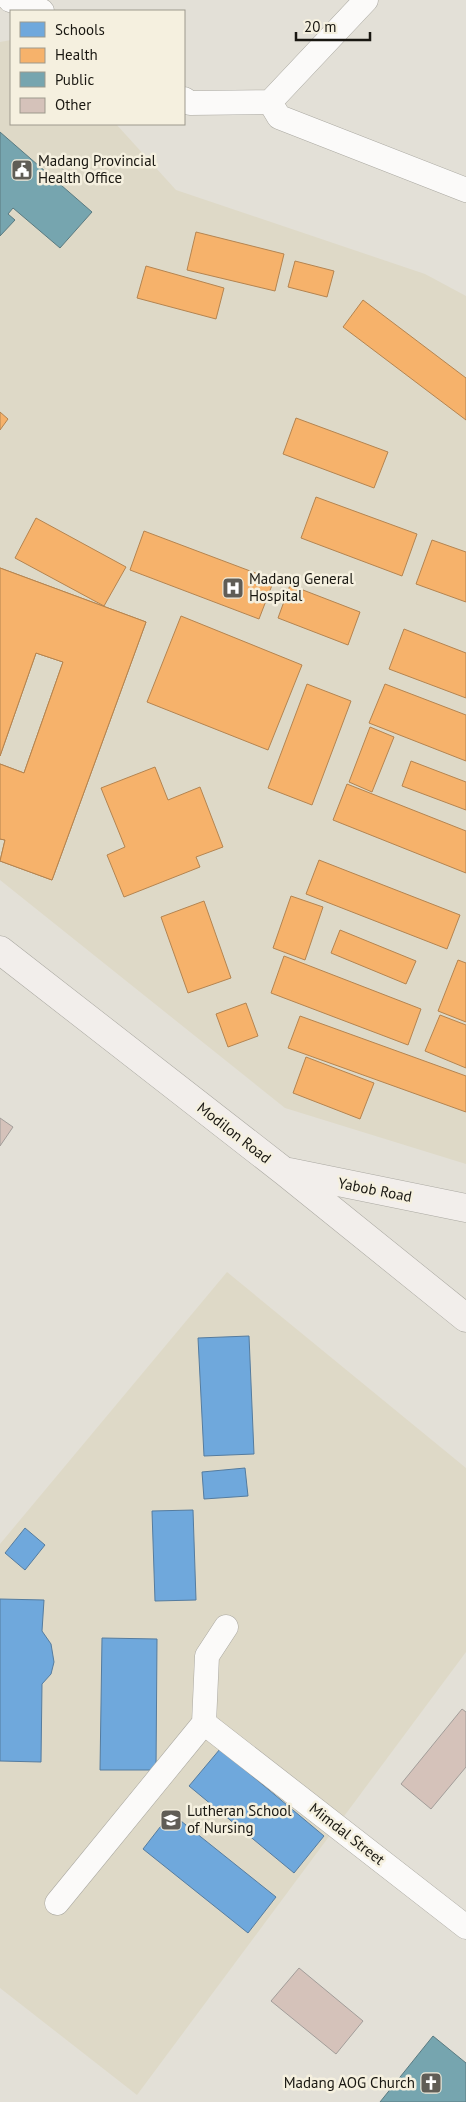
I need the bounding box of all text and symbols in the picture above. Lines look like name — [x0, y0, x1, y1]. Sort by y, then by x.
legend — [10, 10, 185, 125]
scale bar — [296, 10, 370, 42]
text: 20 m — [304, 17, 337, 36]
text: Schools — [55, 20, 105, 39]
text: Health — [55, 45, 98, 64]
text: Public — [55, 70, 94, 89]
text: Other — [55, 95, 91, 114]
place label: Madang Provincial Health Office — [38, 151, 157, 187]
public building icon: Madang Provincial Health Office — [10, 158, 34, 182]
place label: Madang General Hospital — [249, 569, 354, 605]
hospital icon: Madang General Hospital — [221, 576, 245, 600]
street label: Modilon Road — [194, 1098, 275, 1167]
street label: Yabob Road — [337, 1173, 414, 1206]
street label: Mimdal Street — [306, 1798, 389, 1869]
place label: Lutheran School of Nursing — [187, 1801, 292, 1837]
school or university icon: Lutheran School of Nursing — [159, 1808, 183, 1832]
church icon: Madang AOG Church — [419, 2071, 443, 2095]
place label: Madang AOG Church — [284, 2073, 415, 2092]

